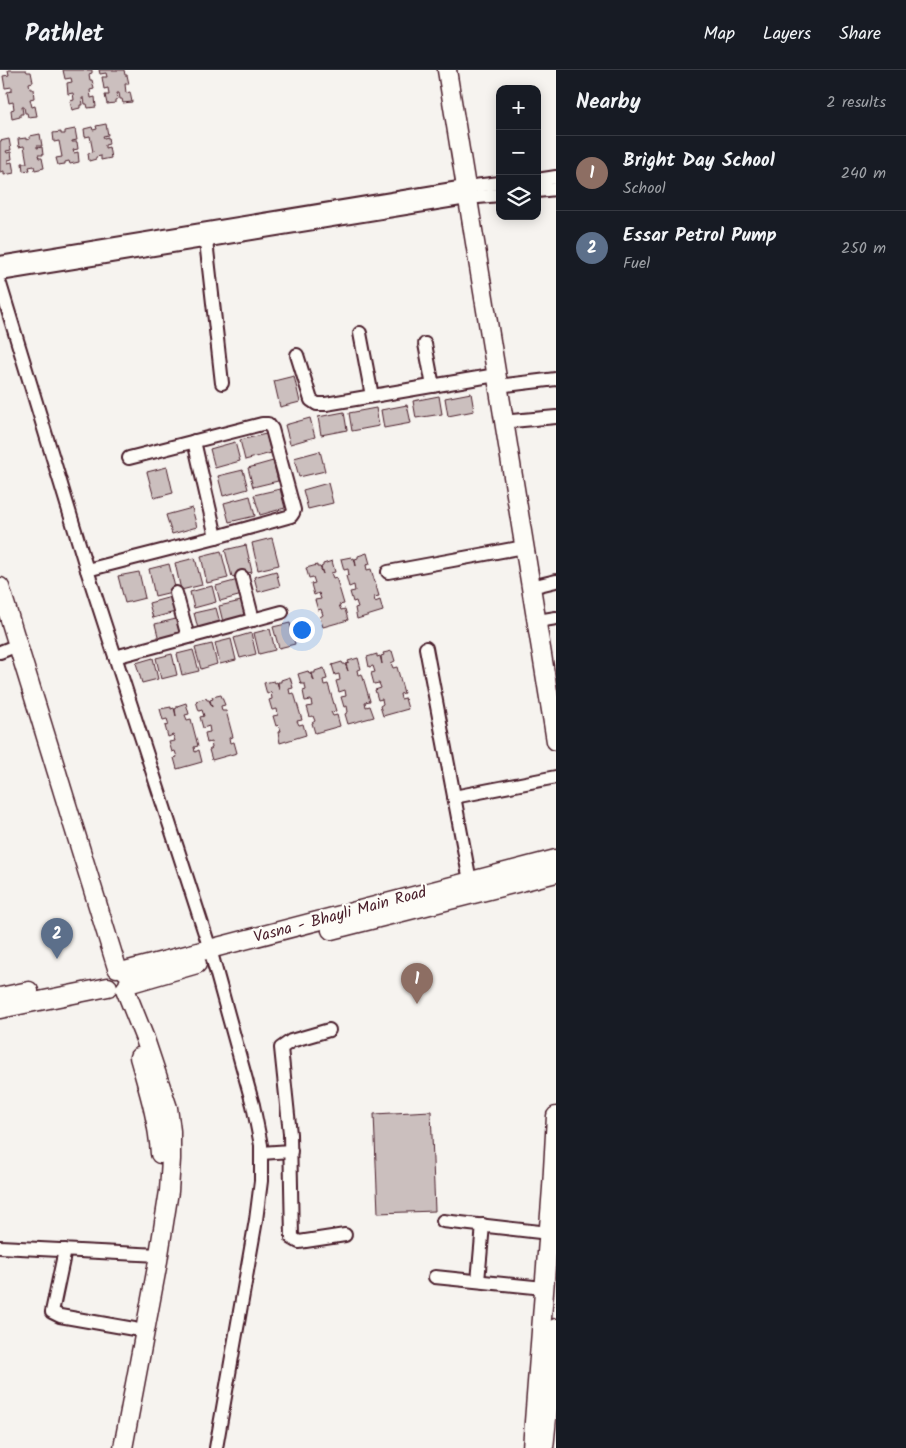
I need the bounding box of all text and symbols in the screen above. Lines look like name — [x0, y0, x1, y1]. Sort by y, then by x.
text: Pathlet — [25, 15, 104, 54]
text: Map — [704, 20, 735, 49]
text: Layers — [763, 20, 811, 49]
text: Share — [839, 20, 881, 49]
map controls — [496, 85, 541, 220]
button: + — [496, 85, 541, 130]
text: Nearby — [576, 86, 641, 119]
text: 2 results — [826, 90, 886, 115]
button: − — [496, 130, 541, 175]
text: Bright Day School — [623, 146, 775, 176]
text: 1 — [590, 161, 594, 186]
text: 240 m — [841, 161, 886, 186]
button: layers — [496, 175, 541, 220]
text: School — [623, 176, 666, 201]
text: Essar Petrol Pump — [623, 221, 777, 251]
text: 2 — [587, 236, 597, 261]
text: 250 m — [841, 236, 886, 261]
text: Fuel — [623, 251, 650, 276]
your location — [289, 617, 315, 643]
street label: Vasna - Bhayli Main Road — [251, 880, 430, 950]
pin: 2 — [41, 918, 73, 959]
pin: 1 — [401, 963, 433, 1004]

